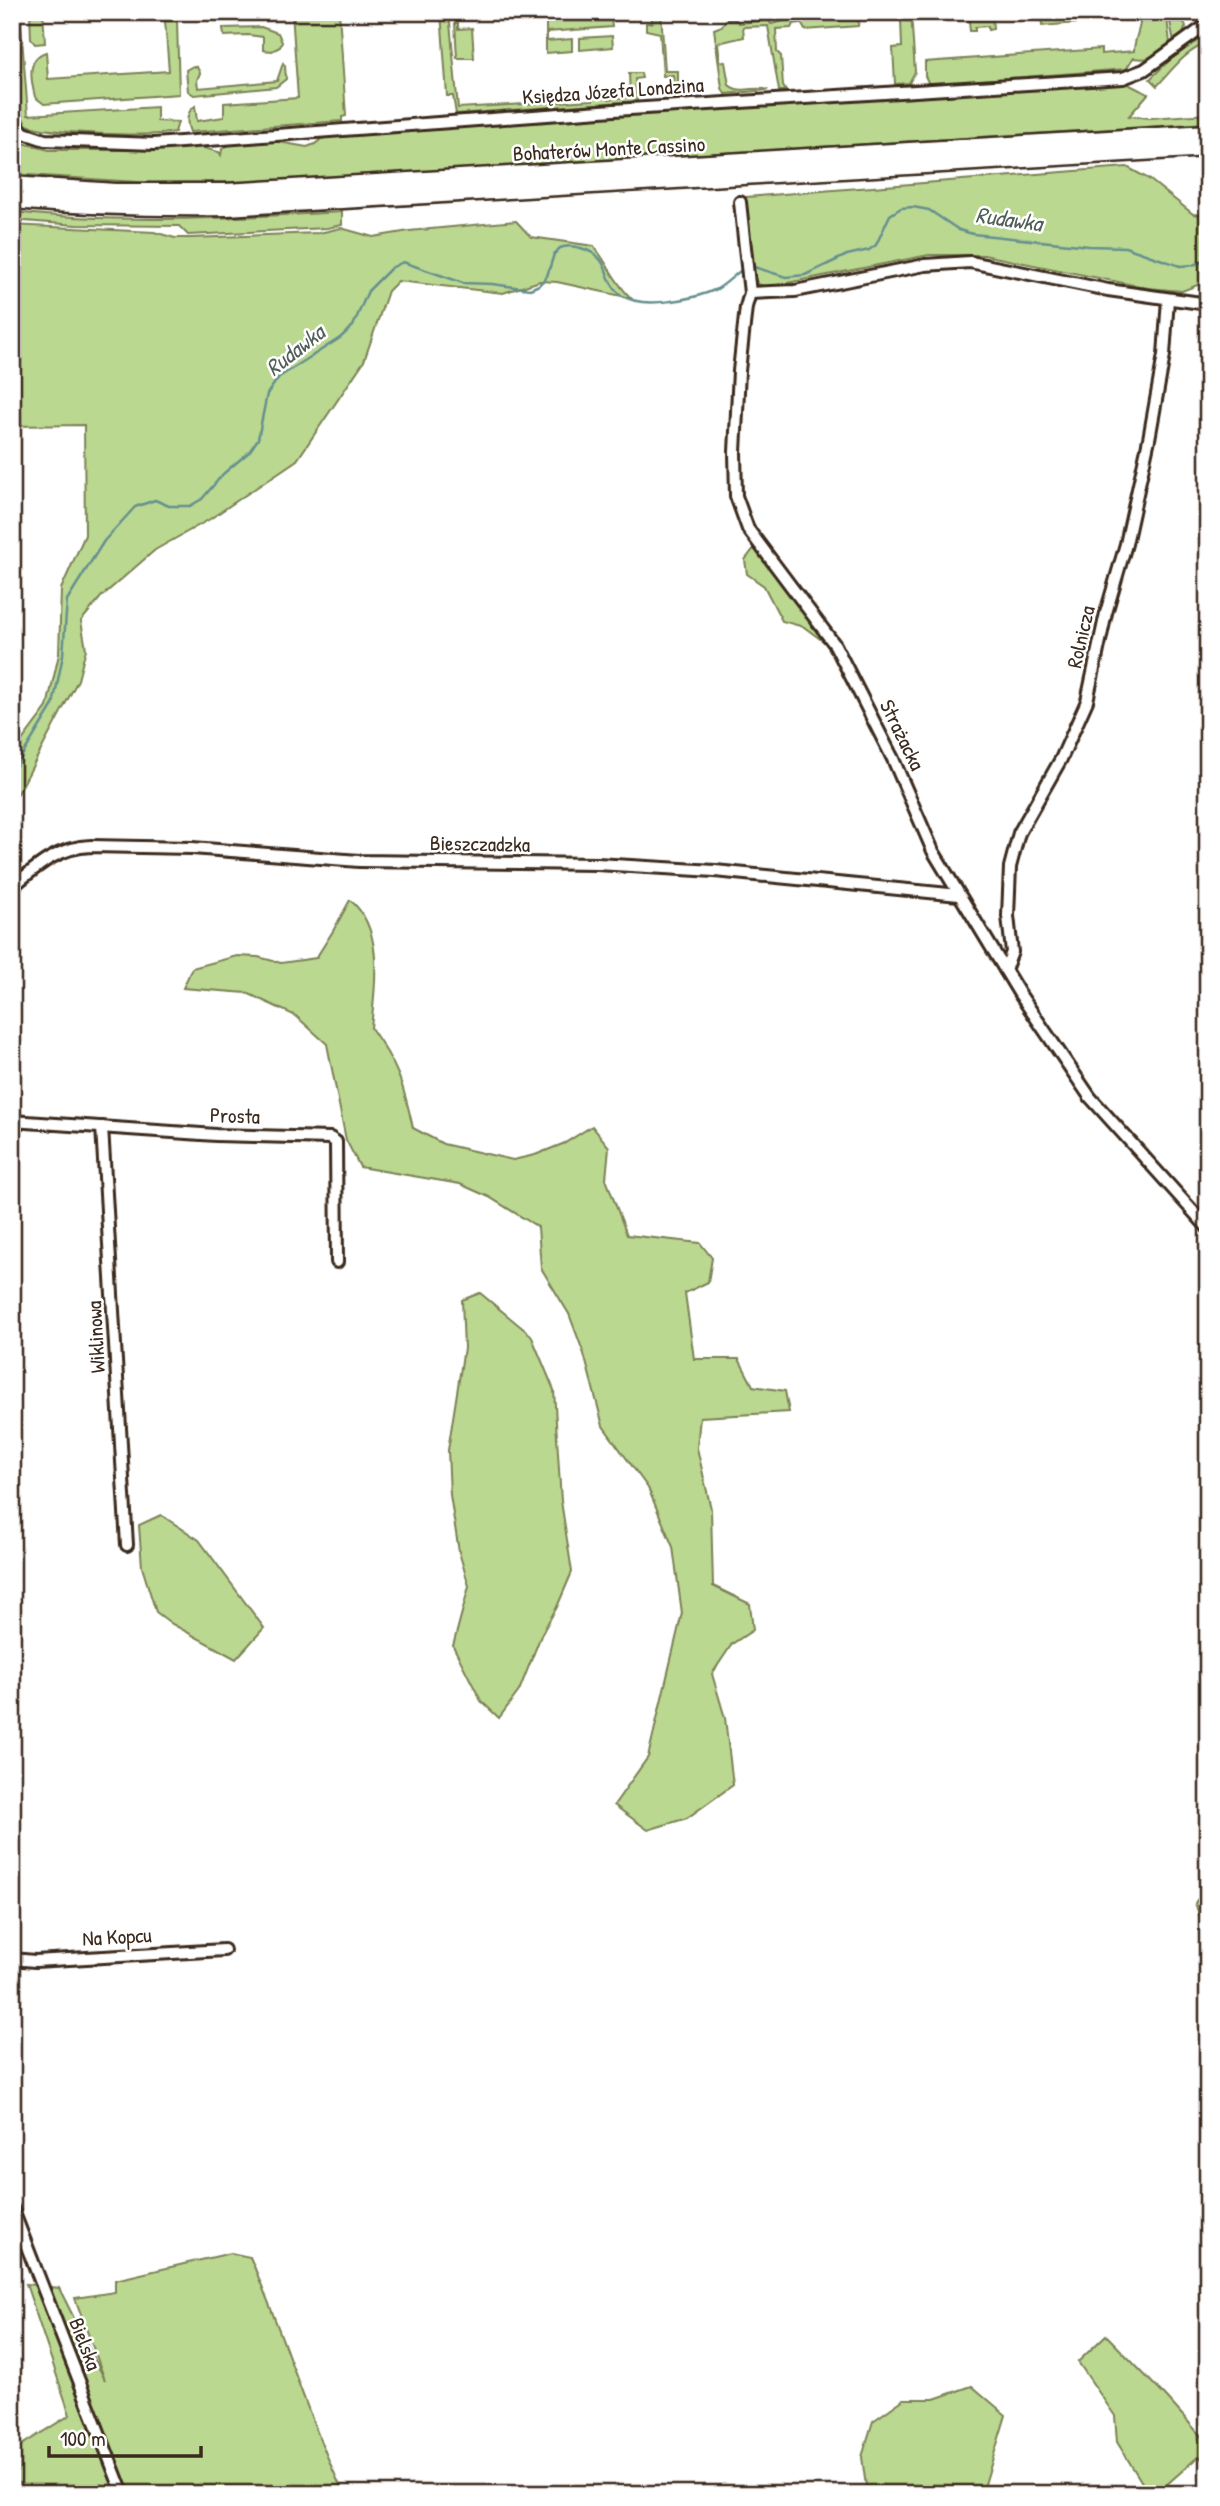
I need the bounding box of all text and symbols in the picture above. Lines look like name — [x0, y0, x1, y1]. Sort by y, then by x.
street label: Księdza Józefa Londzina — [521, 70, 705, 111]
street label: Bohaterów Monte Cassino — [512, 129, 706, 168]
water label: Rudawka — [974, 199, 1046, 239]
water label: Rudawka — [259, 316, 332, 382]
street label: Rolnicza — [1059, 603, 1102, 671]
street label: Strażacka — [873, 694, 932, 775]
street label: Bieszczadzka — [430, 828, 530, 859]
street label: Prosta — [209, 1100, 261, 1131]
street label: Wiklinowa — [79, 1300, 112, 1374]
street label: Na Kopcu — [82, 1920, 153, 1953]
street label: Bielska — [62, 2313, 109, 2374]
scale bar — [49, 2415, 201, 2459]
text: 100 m — [60, 2424, 106, 2453]

